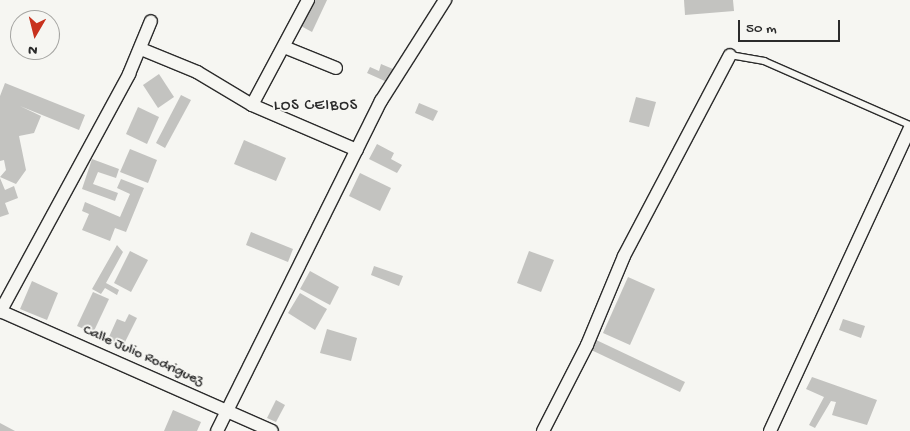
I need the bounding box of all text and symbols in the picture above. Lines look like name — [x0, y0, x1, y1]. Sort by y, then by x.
north arrow — [10, 10, 60, 60]
scale bar — [740, 10, 842, 42]
text: 50 m — [746, 20, 777, 38]
text: N — [27, 40, 39, 58]
district label: LOS CEIBOS — [273, 97, 359, 117]
street label: Calle Julio Rodriguez — [80, 321, 206, 391]

